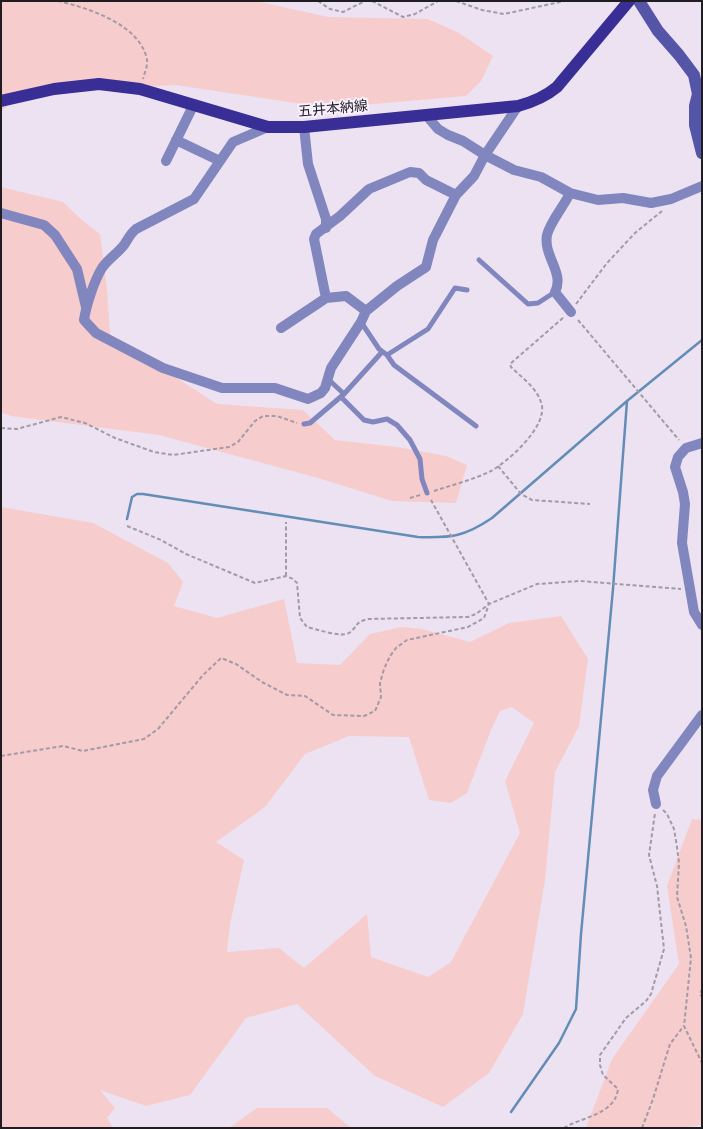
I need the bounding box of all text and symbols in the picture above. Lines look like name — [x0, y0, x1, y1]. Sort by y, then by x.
street label: 五井本納線 — [297, 98, 369, 120]

